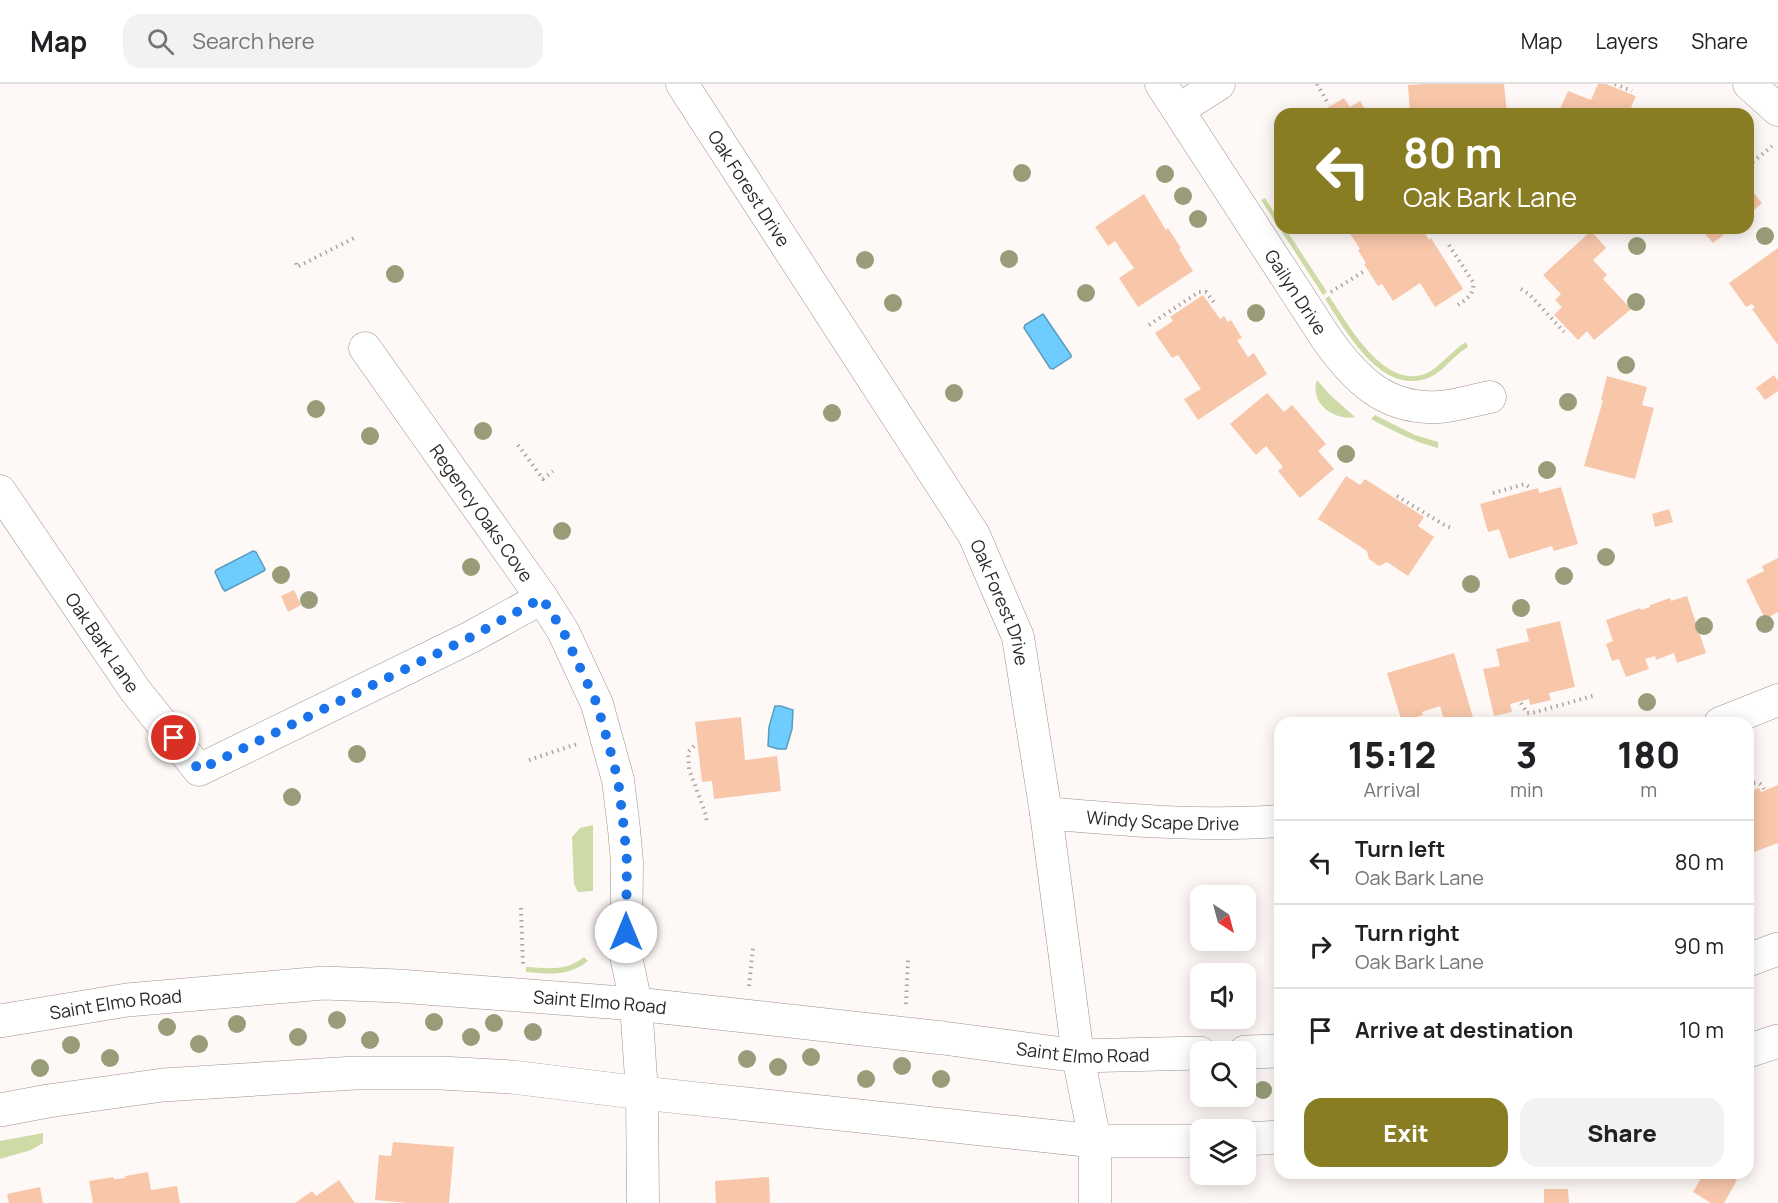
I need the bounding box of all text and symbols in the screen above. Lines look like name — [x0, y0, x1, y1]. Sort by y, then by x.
search box — [123, 14, 543, 68]
text: Map — [30, 22, 87, 60]
icon: search — [144, 25, 177, 58]
text: Search here — [192, 26, 315, 56]
text: Map — [1521, 27, 1562, 55]
text: Layers — [1595, 27, 1658, 55]
text: Share — [1691, 27, 1748, 55]
text: 80 m — [1403, 123, 1503, 181]
street label: Oak Forest Drive — [703, 125, 796, 251]
icon: left — [1304, 132, 1382, 210]
text: Oak Bark Lane — [1403, 178, 1577, 215]
street label: Gailyn Drive — [1260, 245, 1333, 339]
street label: Regency Oaks Cove — [425, 439, 539, 587]
street label: Oak Forest Drive — [965, 535, 1034, 667]
street label: Oak Bark Lane — [60, 588, 145, 697]
pin — [148, 712, 199, 763]
icon: arrive — [157, 721, 190, 754]
text: 15:12 — [1348, 730, 1436, 779]
text: 3 — [1516, 730, 1537, 779]
text: 180 — [1617, 730, 1680, 779]
text: Arrival — [1363, 776, 1421, 803]
text: min — [1510, 776, 1543, 803]
text: m — [1640, 776, 1657, 803]
street label: Windy Scape Drive — [1085, 805, 1239, 835]
text: Turn left — [1355, 834, 1445, 864]
icon: left — [1304, 846, 1337, 879]
text: 80 m — [1675, 847, 1724, 877]
text: Oak Bark Lane — [1355, 864, 1484, 891]
north arrow — [1190, 885, 1256, 951]
map controls — [1190, 885, 1256, 1185]
position arrow — [594, 900, 658, 964]
text: Turn right — [1355, 918, 1460, 948]
icon: right — [1304, 930, 1337, 963]
text: 90 m — [1674, 931, 1724, 961]
text: Oak Bark Lane — [1355, 948, 1484, 975]
button: sound — [1190, 963, 1256, 1029]
street label: Saint Elmo Road — [48, 983, 183, 1025]
street label: Saint Elmo Road — [532, 984, 668, 1019]
icon: arrive — [1304, 1014, 1337, 1047]
text: Arrive at destination — [1355, 1015, 1573, 1045]
text: 10 m — [1679, 1015, 1724, 1045]
street label: Saint Elmo Road — [1015, 1036, 1150, 1068]
button: search — [1190, 1041, 1256, 1107]
button: Exit — [1304, 1098, 1508, 1167]
button: Share — [1520, 1098, 1724, 1167]
button: layers — [1190, 1119, 1256, 1185]

